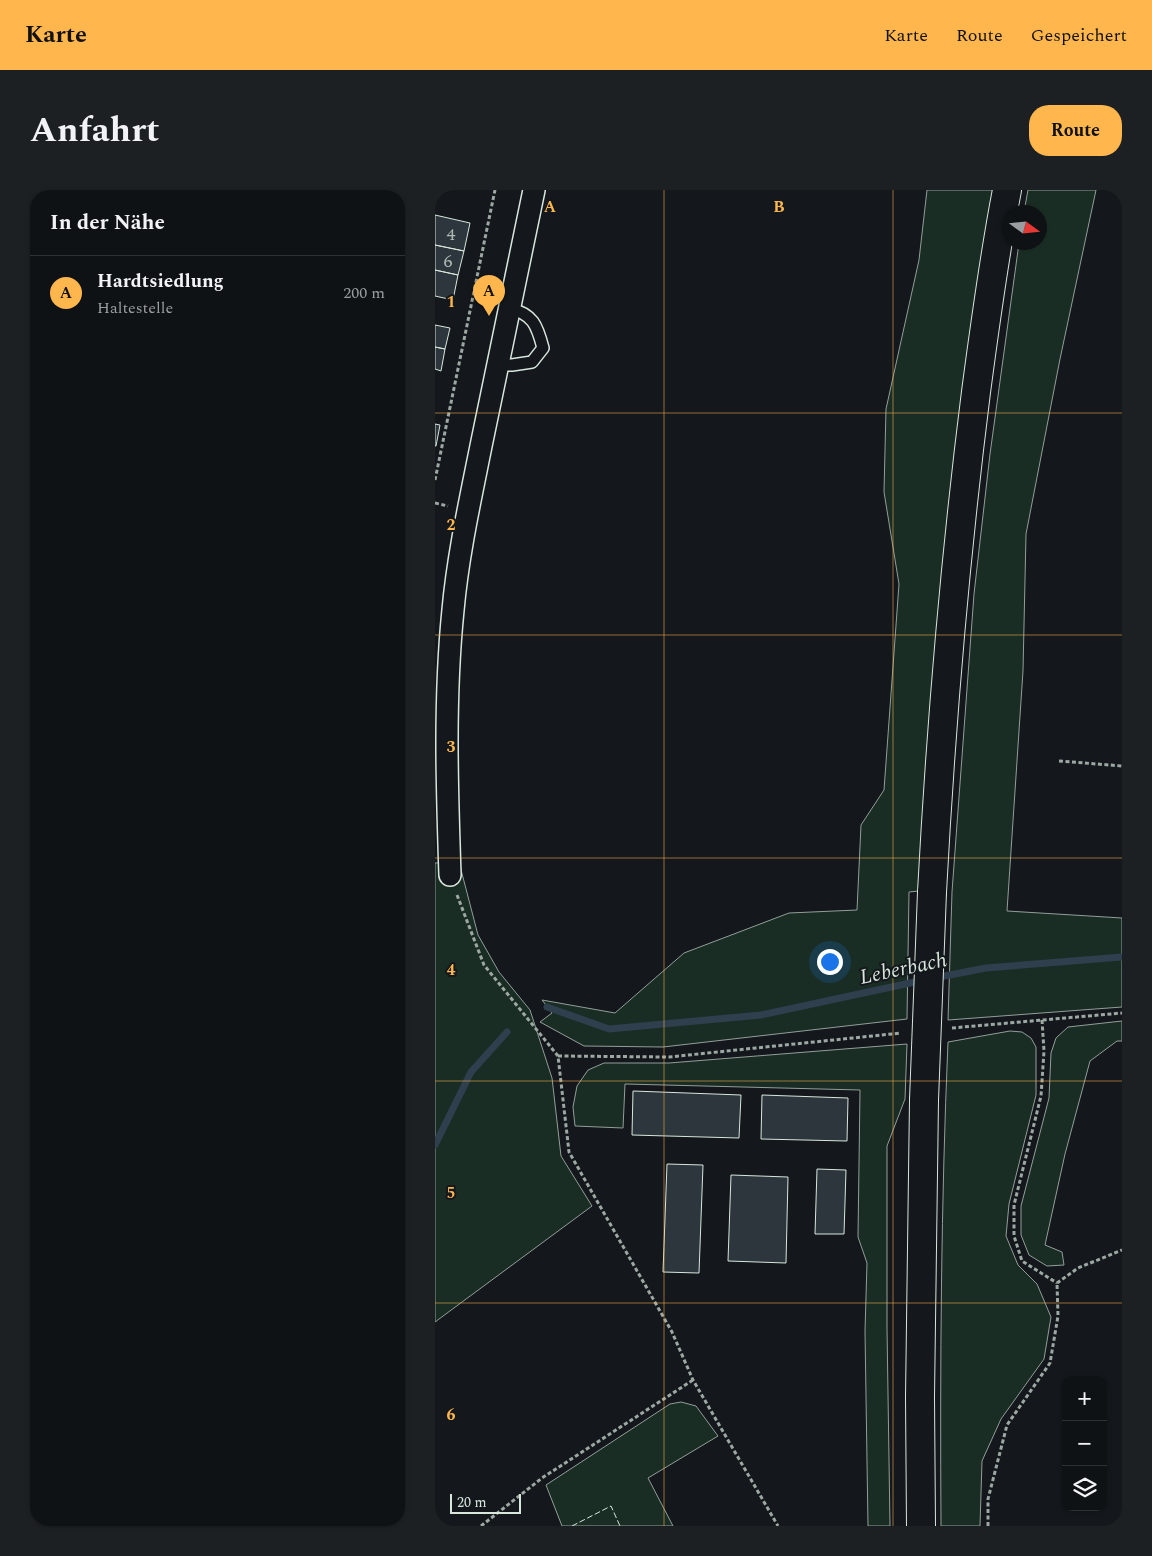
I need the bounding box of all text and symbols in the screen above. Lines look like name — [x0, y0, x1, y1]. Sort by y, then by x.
text: Karte — [25, 17, 87, 53]
text: Karte — [884, 22, 928, 49]
text: Route — [956, 22, 1003, 49]
text: Gespeichert — [1031, 22, 1127, 49]
text: Anfahrt — [30, 104, 160, 157]
button: Route — [1029, 105, 1122, 156]
text: A — [544, 195, 557, 219]
text: B — [773, 195, 785, 219]
north arrow — [1002, 205, 1047, 250]
text: In der Nähe — [50, 207, 165, 239]
house number: 4 — [447, 221, 456, 248]
house number: 6 — [444, 248, 453, 275]
text: Hardtsiedlung — [97, 267, 224, 296]
pin: A — [473, 275, 505, 316]
text: A — [60, 281, 72, 305]
text: 200 m — [343, 281, 385, 305]
text: 1 — [447, 290, 455, 314]
text: Haltestelle — [97, 296, 173, 320]
text: 2 — [447, 513, 456, 537]
text: 3 — [447, 735, 456, 759]
water label: Leberbach — [857, 944, 950, 994]
your location — [817, 949, 843, 975]
text: 4 — [447, 958, 456, 982]
text: 5 — [447, 1181, 455, 1205]
map controls — [1062, 1376, 1107, 1511]
button: + — [1062, 1376, 1107, 1421]
text: 6 — [447, 1403, 456, 1427]
button: − — [1062, 1421, 1107, 1466]
button: layers — [1062, 1466, 1107, 1511]
scale bar — [450, 1491, 521, 1514]
text: 20 m — [457, 1492, 487, 1513]

